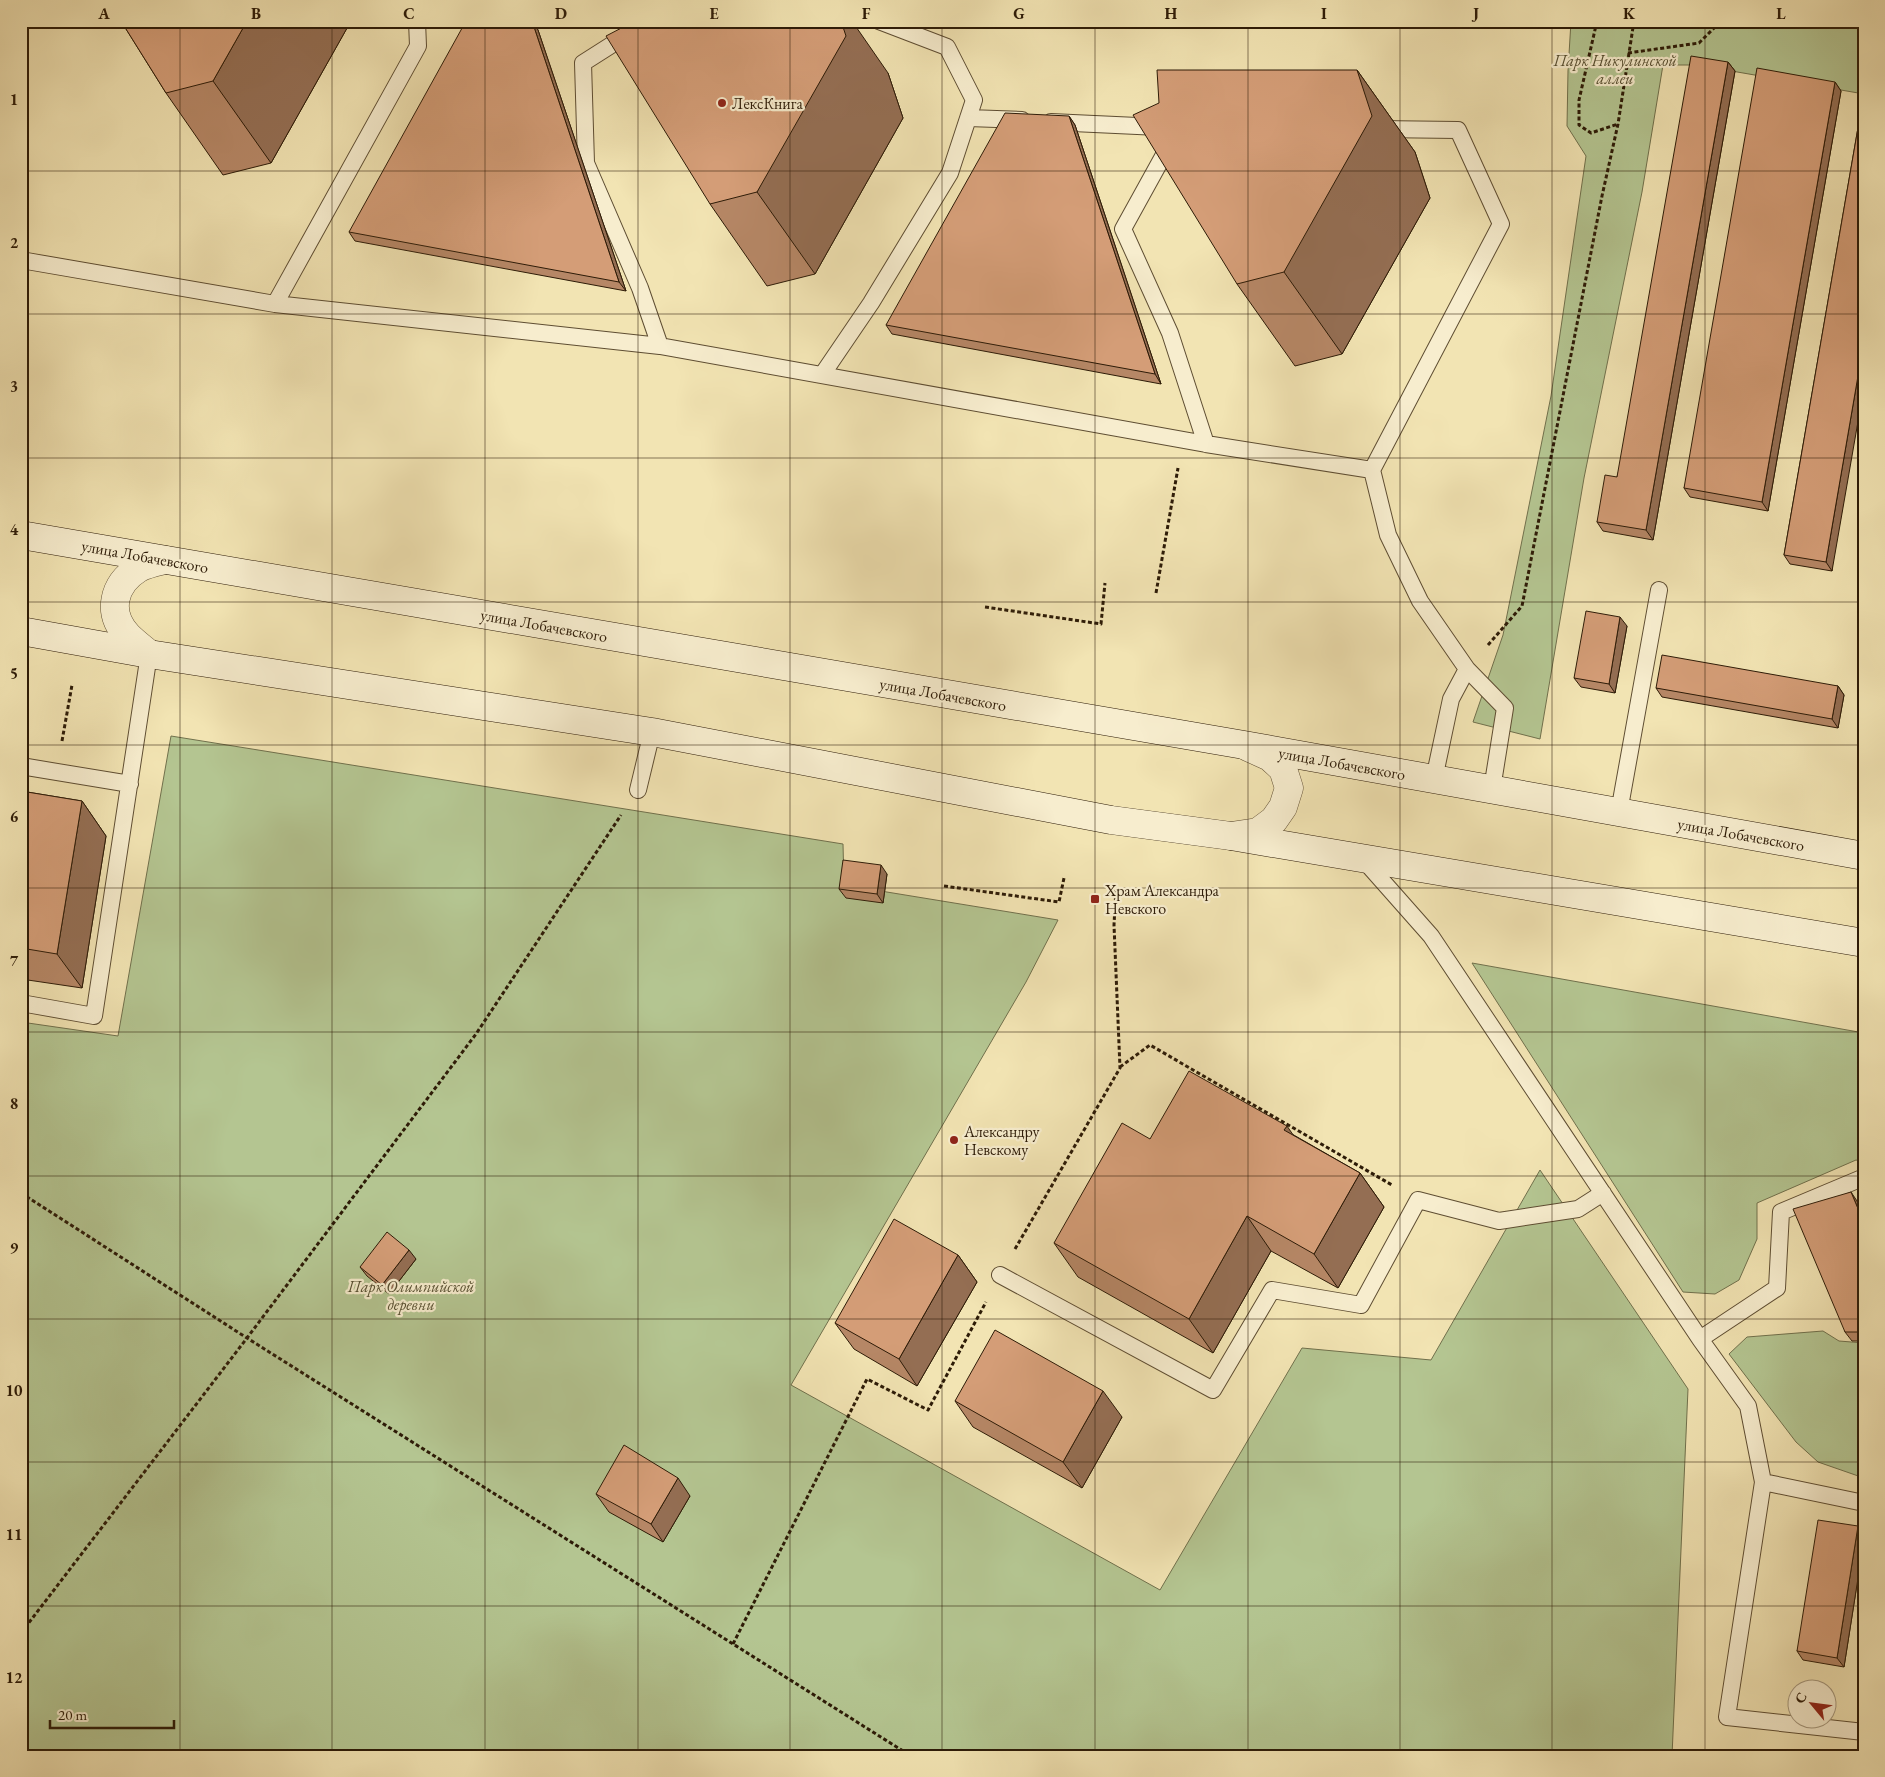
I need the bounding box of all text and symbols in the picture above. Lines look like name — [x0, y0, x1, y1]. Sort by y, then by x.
text: A — [97, 3, 110, 24]
text: B — [251, 3, 261, 24]
text: C — [403, 3, 415, 24]
text: D — [555, 3, 567, 24]
text: E — [709, 3, 719, 24]
text: F — [862, 3, 871, 24]
text: G — [1013, 3, 1025, 24]
text: H — [1165, 3, 1178, 24]
text: I — [1321, 3, 1327, 24]
text: J — [1471, 3, 1479, 24]
text: K — [1623, 3, 1636, 24]
text: L — [1776, 3, 1786, 24]
park label: Парк Никулинской аллеи — [1552, 50, 1677, 89]
text: 1 — [10, 89, 18, 110]
place label: ЛексКнига — [732, 93, 803, 114]
marker: ЛексКнига — [716, 97, 728, 109]
text: 2 — [10, 232, 19, 253]
text: 3 — [10, 376, 18, 397]
text: 4 — [10, 519, 19, 540]
street label: улица Лобачевского — [80, 535, 210, 578]
street label: улица Лобачевского — [479, 604, 609, 647]
text: 5 — [10, 663, 18, 684]
street label: улица Лобачевского — [878, 673, 1008, 716]
street label: улица Лобачевского — [1277, 742, 1407, 785]
text: 6 — [10, 806, 19, 827]
street label: улица Лобачевского — [1676, 813, 1806, 856]
place label: Храм Александра Невского — [1104, 880, 1219, 919]
marker: Храм Александра Невского — [1089, 893, 1101, 905]
text: 7 — [10, 950, 19, 971]
text: 8 — [10, 1093, 18, 1114]
place label: Александру Невскому — [963, 1121, 1041, 1160]
marker: Александру Невскому — [948, 1134, 960, 1146]
text: 9 — [10, 1237, 19, 1258]
park label: Парк Олимпийской деревни — [347, 1276, 474, 1315]
text: 10 — [6, 1380, 23, 1401]
text: 11 — [6, 1524, 22, 1545]
text: 12 — [6, 1667, 23, 1688]
north arrow — [1788, 1680, 1838, 1730]
text: С — [1790, 1689, 1811, 1706]
scale bar — [50, 1697, 174, 1729]
text: 20 m — [58, 1705, 87, 1724]

